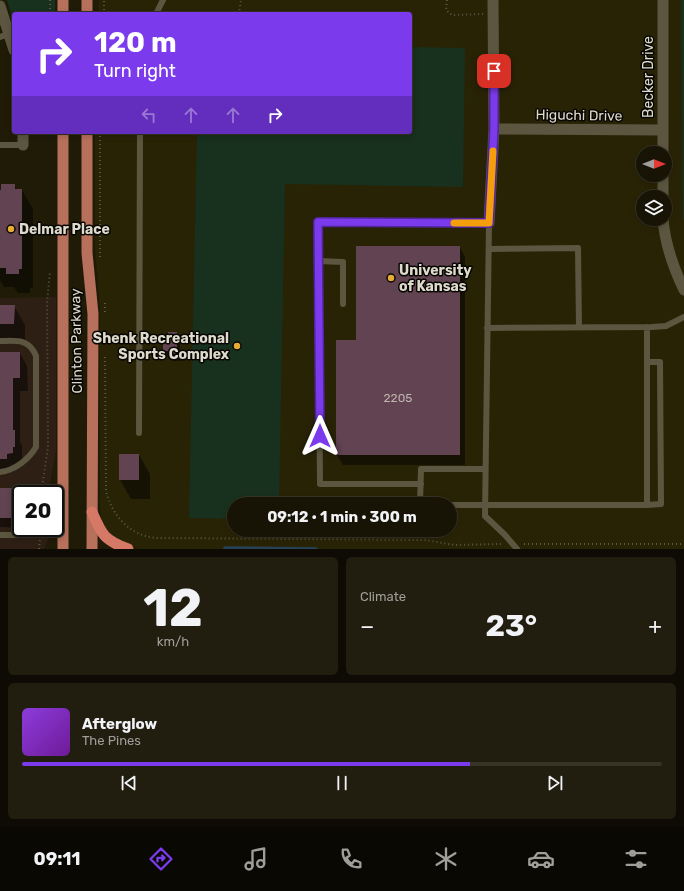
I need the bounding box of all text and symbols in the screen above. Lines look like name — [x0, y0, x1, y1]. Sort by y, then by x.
text: 120 m — [94, 26, 177, 59]
icon: right — [28, 28, 80, 80]
street label: Becker Drive — [640, 36, 657, 118]
pin — [477, 54, 511, 88]
text: Turn right — [94, 60, 176, 82]
icon: arrive — [483, 60, 505, 82]
icon: left — [138, 104, 160, 126]
icon: ahead — [180, 104, 202, 126]
icon: ahead — [222, 104, 244, 126]
icon: right — [264, 104, 286, 126]
street label: Higuchi Drive — [535, 106, 623, 125]
north arrow — [636, 146, 672, 182]
map controls — [636, 146, 672, 226]
button: layers — [636, 190, 672, 226]
place label: Delmar Place — [19, 221, 110, 238]
marker: Delmar Place — [6, 224, 16, 234]
place label: University of Kansas — [399, 262, 472, 295]
marker: University of Kansas — [386, 273, 396, 283]
street label: Clinton Parkway — [67, 288, 86, 394]
place label: Shenk Recreational Sports Complex — [93, 330, 230, 363]
marker: Shenk Recreational Sports Complex — [232, 341, 242, 351]
house number: 2205 — [384, 391, 412, 405]
position arrow — [299, 415, 341, 457]
speed limit sign: 20 — [12, 485, 64, 537]
text: 09:12 · 1 min · 300 m — [267, 508, 417, 526]
text: 12 — [143, 577, 203, 639]
text: Climate — [360, 589, 406, 604]
text: 23° — [485, 608, 537, 644]
text: − — [360, 613, 374, 640]
text: + — [648, 613, 662, 640]
text: km/h — [157, 634, 189, 649]
text: Afterglow — [82, 715, 157, 733]
text: The Pines — [82, 733, 141, 748]
icon: previous — [118, 772, 140, 794]
icon: pause — [331, 772, 353, 794]
icon: next — [544, 772, 566, 794]
icon: directions — [147, 845, 175, 873]
icon: music — [242, 845, 270, 873]
icon: phone — [337, 845, 365, 873]
icon: climate — [432, 845, 460, 873]
icon: car — [527, 845, 555, 873]
icon: filters — [622, 845, 650, 873]
text: 09:11 — [34, 848, 80, 870]

